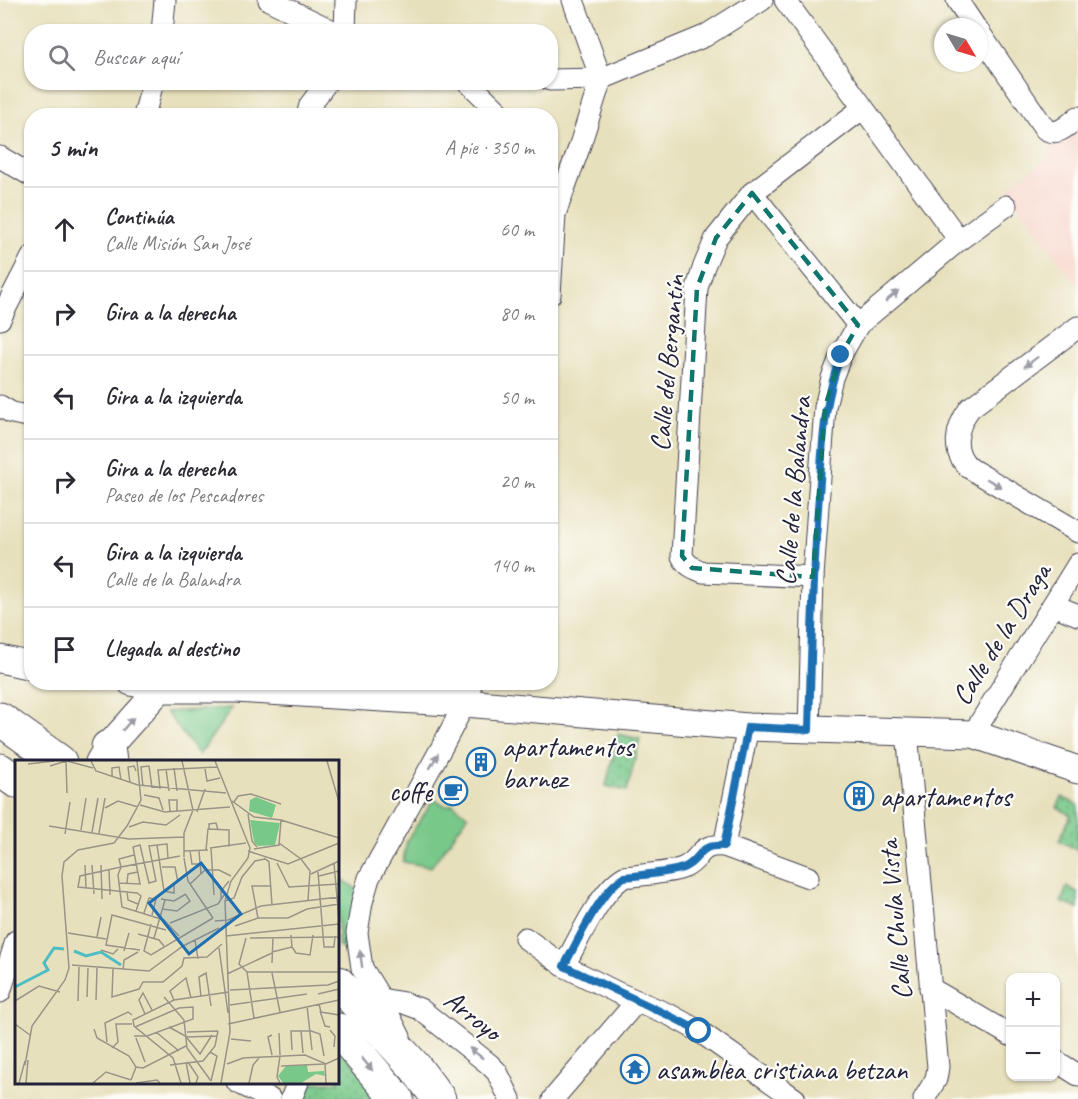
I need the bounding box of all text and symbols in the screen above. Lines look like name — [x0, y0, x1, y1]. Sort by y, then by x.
north arrow — [934, 18, 988, 72]
search box — [24, 24, 558, 90]
icon: search — [45, 41, 78, 74]
text: Buscar aquí — [93, 43, 179, 71]
text: 5 min — [48, 131, 97, 164]
text: A pie · 350 m — [445, 135, 534, 160]
text: Continúa — [105, 203, 173, 231]
icon: ahead — [48, 213, 81, 246]
text: 60 m — [500, 217, 534, 242]
text: Calle Misión San José — [105, 231, 249, 256]
street label: Calle del Bergantín — [642, 272, 692, 453]
one-way arrow — [885, 290, 900, 302]
icon: right — [48, 297, 81, 330]
text: Gira a la derecha — [105, 299, 236, 327]
text: 80 m — [500, 301, 534, 326]
route end — [827, 341, 853, 367]
one-way arrow — [1023, 356, 1039, 368]
icon: left — [48, 381, 81, 414]
text: Gira a la izquierda — [105, 383, 242, 411]
text: 50 m — [500, 385, 534, 410]
street label: Calle de la Balandra — [767, 393, 819, 587]
text: Gira a la derecha — [105, 455, 236, 483]
icon: right — [48, 465, 81, 498]
text: 20 m — [500, 469, 534, 494]
one-way arrow — [986, 477, 1002, 488]
text: Paseo de los Pescadores — [105, 483, 263, 508]
text: Gira a la izquierda — [105, 539, 242, 567]
icon: left — [48, 549, 81, 582]
text: 140 m — [491, 553, 534, 578]
street label: Calle de la Draga — [944, 555, 1060, 711]
text: Calle de la Balandra — [105, 567, 240, 592]
icon: arrive — [48, 633, 81, 666]
text: Llegada al destino — [105, 635, 239, 663]
one-way arrow — [121, 717, 134, 732]
place label: apartamentos barnez — [502, 729, 635, 796]
building icon: apartamentos barnez — [465, 746, 497, 778]
one-way arrow — [429, 753, 439, 770]
inset map — [15, 760, 339, 1084]
place label: coffe — [389, 774, 434, 809]
cafe icon: coffe — [437, 775, 469, 807]
place label: apartamentos — [880, 779, 1013, 814]
building icon: apartamentos — [843, 780, 875, 812]
street label: Calle Chula Vista — [870, 836, 919, 1001]
one-way arrow — [356, 949, 365, 968]
map controls — [1006, 973, 1060, 1081]
button: + — [1006, 973, 1060, 1027]
street label: Arroyo — [437, 982, 511, 1050]
route start — [685, 1017, 711, 1043]
button: − — [1006, 1027, 1060, 1081]
one-way arrow — [468, 1047, 484, 1060]
place label: asamblea cristiana betzan — [656, 1052, 909, 1087]
temple icon: asamblea cristiana betzan — [619, 1053, 651, 1085]
one-way arrow — [361, 1056, 374, 1072]

